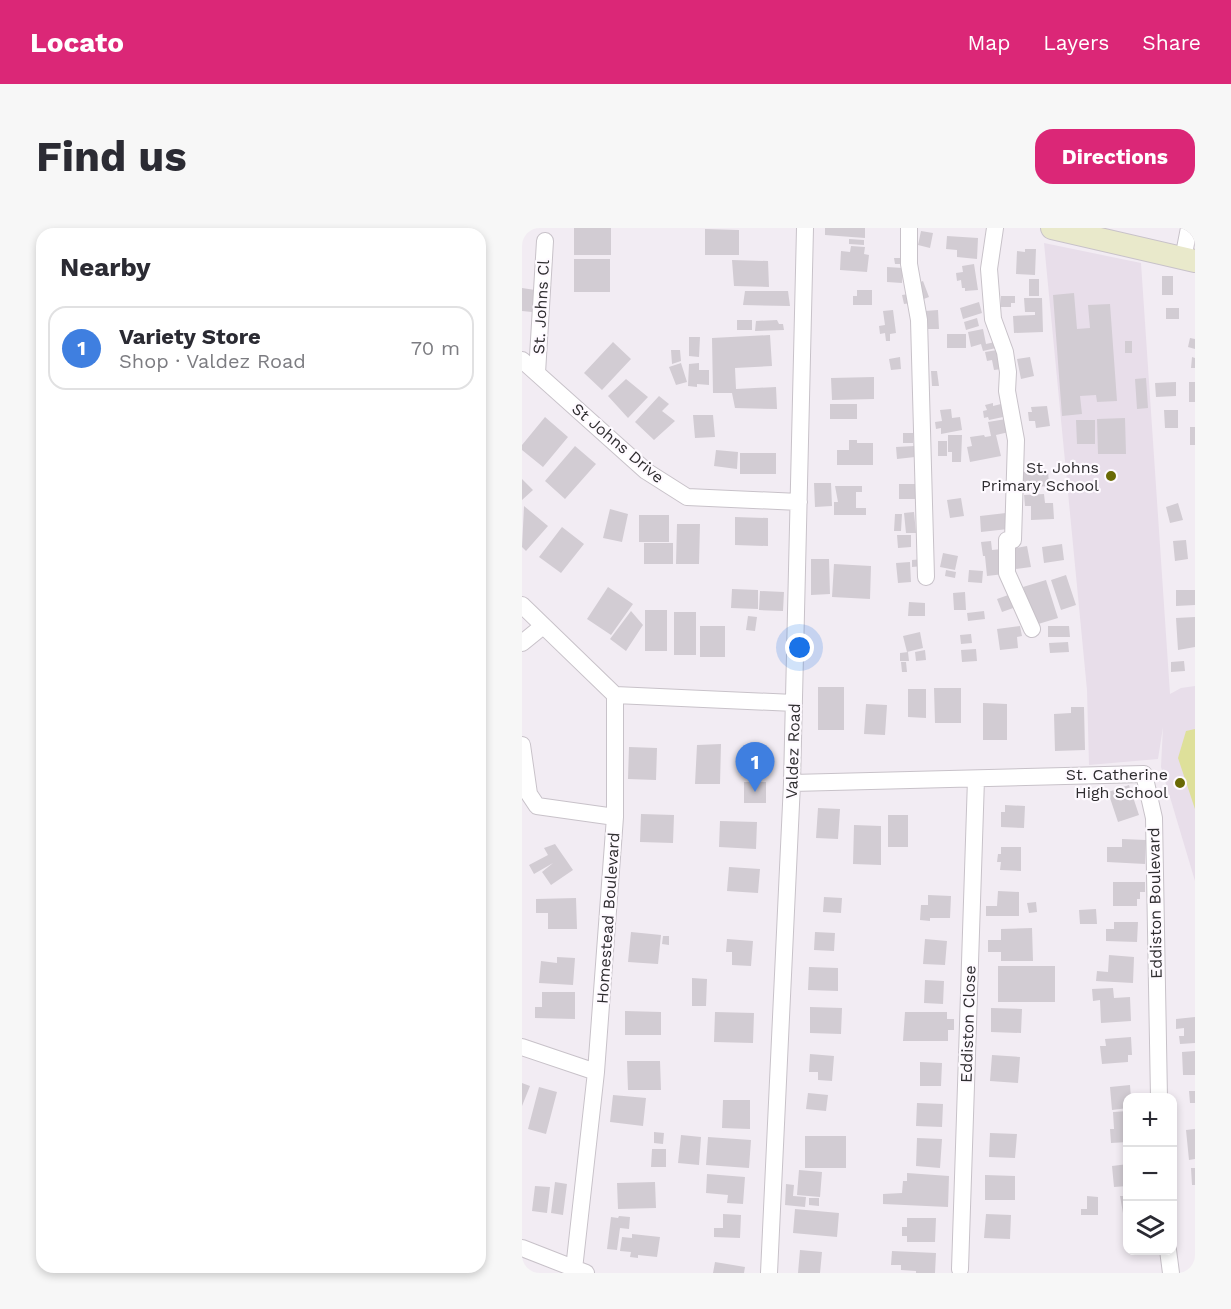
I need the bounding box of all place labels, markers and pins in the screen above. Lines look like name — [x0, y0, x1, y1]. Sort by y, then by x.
place label: St. Johns Primary School — [981, 458, 1099, 495]
marker: St. Johns Primary School — [1104, 469, 1118, 483]
pin: 1 — [736, 742, 774, 792]
place label: St. Catherine High School — [1066, 765, 1168, 802]
marker: St. Catherine High School — [1173, 776, 1187, 790]

